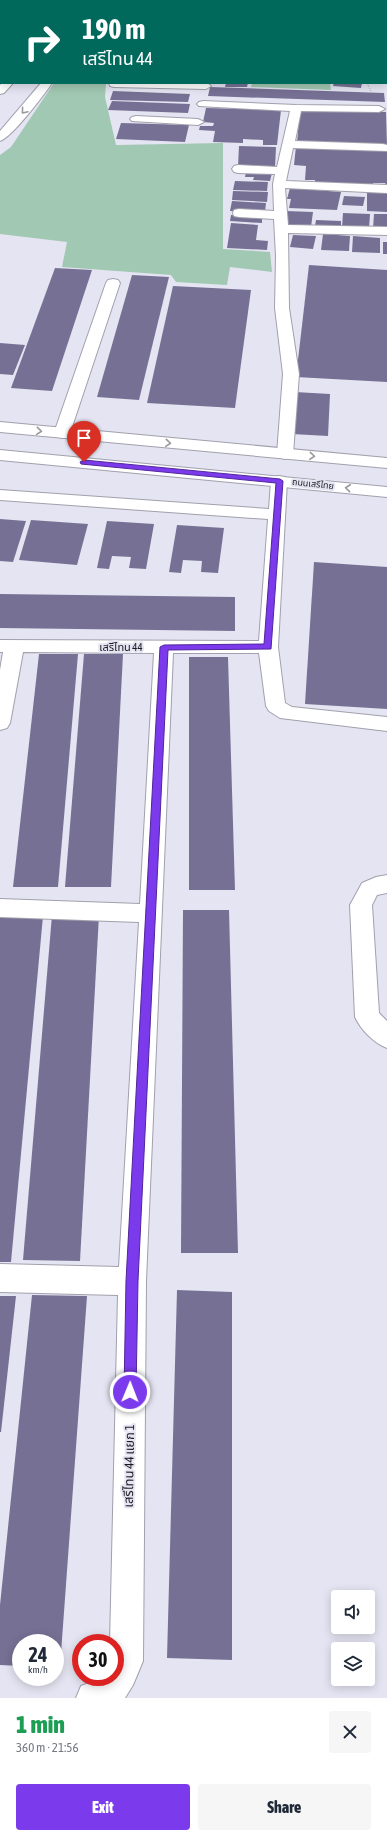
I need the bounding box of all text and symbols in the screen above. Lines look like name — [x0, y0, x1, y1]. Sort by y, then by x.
text: 190 m — [82, 13, 145, 45]
icon: right — [16, 16, 68, 68]
text: เสรีไทน 44 — [82, 48, 153, 69]
one-way arrow — [22, 106, 29, 114]
pin — [67, 421, 101, 462]
one-way arrow — [36, 426, 42, 435]
icon: arrive — [73, 427, 95, 449]
one-way arrow — [165, 438, 171, 447]
one-way arrow — [309, 452, 315, 461]
street label: ถนนเสรีไทย — [292, 477, 334, 491]
one-way arrow — [345, 484, 351, 493]
street label: เสรีไทน 44 — [99, 641, 143, 653]
position arrow — [109, 1371, 151, 1413]
street label: เสรีไทน 44 แยก 1 — [121, 1424, 137, 1508]
map controls — [331, 1590, 375, 1686]
button: sound — [331, 1590, 375, 1634]
speed limit sign: 30 — [72, 1634, 124, 1686]
button: layers — [331, 1642, 375, 1686]
text: 24 — [29, 1643, 47, 1666]
text: km/h — [28, 1664, 48, 1675]
text: 1 min — [16, 1711, 65, 1738]
button: close — [329, 1711, 371, 1753]
text: 360 m · 21:56 — [16, 1740, 79, 1755]
button: Exit — [16, 1784, 190, 1830]
button: Share — [198, 1784, 371, 1830]

